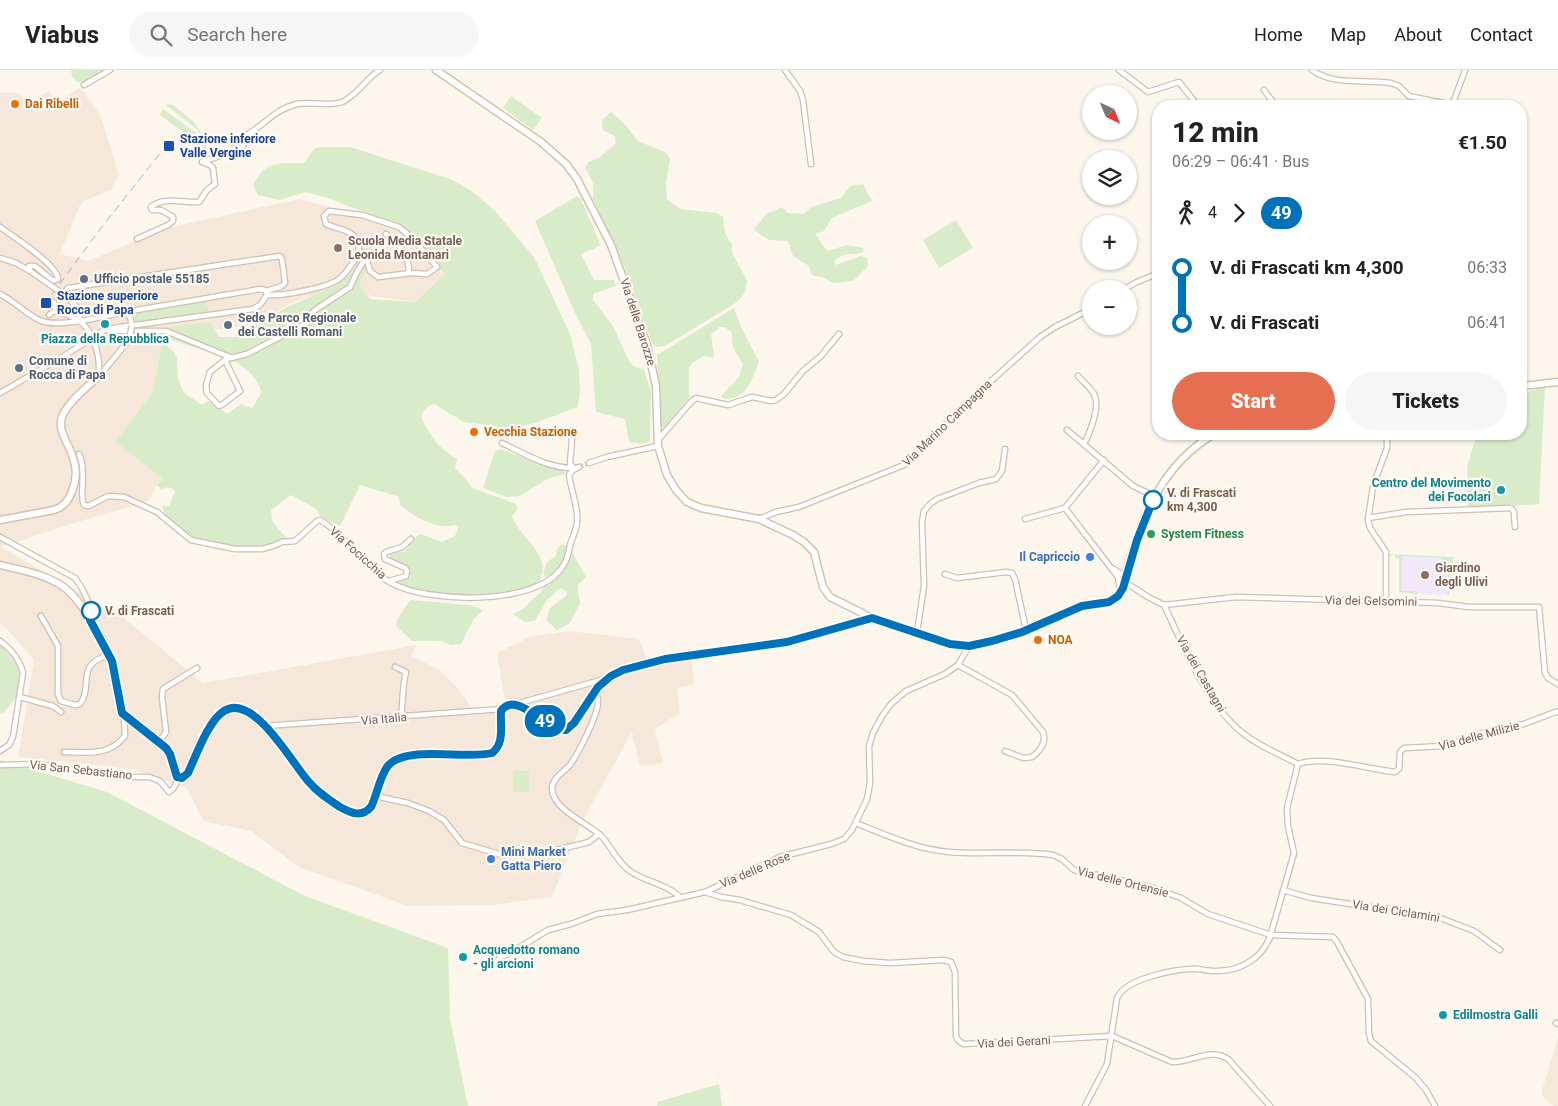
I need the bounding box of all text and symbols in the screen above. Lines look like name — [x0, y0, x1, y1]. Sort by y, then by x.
search box — [129, 12, 479, 57]
text: Viabus — [25, 21, 99, 49]
icon: search — [147, 21, 175, 49]
text: Search here — [187, 23, 287, 46]
text: Home — [1254, 24, 1303, 45]
text: Map — [1331, 24, 1366, 45]
text: About — [1394, 24, 1442, 45]
text: Contact — [1470, 24, 1533, 45]
north arrow — [1082, 85, 1138, 140]
map controls — [1082, 85, 1137, 335]
place label: Dai Ribelli — [25, 97, 79, 111]
marker: Dai Ribelli — [9, 98, 21, 110]
text: 12 min — [1172, 116, 1259, 149]
text: €1.50 — [1458, 131, 1507, 154]
place label: Stazione inferiore Valle Vergine — [180, 132, 276, 160]
marker: Stazione inferiore Valle Vergine — [162, 139, 176, 153]
button: layers — [1082, 150, 1137, 205]
text: 06:29 – 06:41 · Bus — [1172, 152, 1309, 171]
icon: walk — [1172, 199, 1200, 227]
icon: forward — [1225, 199, 1253, 227]
text: 49 — [1271, 202, 1292, 223]
text: 4 — [1208, 203, 1217, 222]
button: + — [1082, 215, 1137, 270]
place label: Scuola Media Statale Leonida Montanari — [348, 234, 463, 262]
marker: Scuola Media Statale Leonida Montanari — [332, 242, 344, 254]
text: V. di Frascati km 4,300 — [1210, 256, 1404, 279]
text: 06:33 — [1467, 258, 1507, 277]
place label: Ufficio postale 55185 — [94, 272, 210, 286]
marker: Ufficio postale 55185 — [78, 273, 90, 285]
street label: Via delle Barozze — [617, 276, 659, 368]
button: − — [1082, 280, 1137, 335]
place label: Stazione superiore Rocca di Papa — [57, 289, 159, 317]
marker: Stazione superiore Rocca di Papa — [39, 296, 53, 310]
place label: Sede Parco Regionale dei Castelli Romani — [238, 311, 357, 339]
text: V. di Frascati — [1210, 311, 1319, 334]
text: 06:41 — [1467, 313, 1507, 332]
marker: Piazza della Repubblica — [99, 318, 111, 330]
marker: Sede Parco Regionale dei Castelli Romani — [222, 319, 234, 331]
place label: Piazza della Repubblica — [41, 332, 170, 346]
place label: Comune di Rocca di Papa — [29, 354, 106, 382]
marker: Comune di Rocca di Papa — [13, 362, 25, 374]
button: Start — [1172, 372, 1335, 430]
button: Tickets — [1345, 372, 1507, 430]
street label: Via Marino Campagna — [900, 377, 994, 469]
place label: Vecchia Stazione — [484, 425, 578, 439]
marker: Vecchia Stazione — [468, 426, 480, 438]
place label: Centro del Movimento dei Focolari — [1372, 476, 1491, 504]
marker: Centro del Movimento dei Focolari — [1495, 484, 1507, 496]
place label: V. di Frascati km 4,300 — [1167, 486, 1236, 514]
marker: V. di Frascati km 4,300 — [1143, 490, 1163, 510]
street label: Via Focicchia — [327, 524, 389, 582]
place label: System Fitness — [1161, 527, 1244, 541]
marker: System Fitness — [1145, 528, 1157, 540]
place label: Il Capriccio — [1019, 550, 1080, 564]
marker: Il Capriccio — [1084, 551, 1096, 563]
place label: Giardino degli Ulivi — [1435, 561, 1488, 589]
marker: Giardino degli Ulivi — [1419, 569, 1431, 581]
street label: Via dei Gelsomini — [1325, 593, 1417, 609]
marker: V. di Frascati — [81, 601, 101, 621]
place label: V. di Frascati — [105, 604, 174, 618]
place label: NOA — [1048, 633, 1074, 647]
street label: Via dei Castagni — [1173, 633, 1229, 715]
marker: NOA — [1032, 634, 1044, 646]
line badge: 49 — [522, 705, 568, 737]
street label: Via Italia — [360, 710, 408, 728]
text: 49 — [535, 710, 555, 731]
street label: Via delle Milizie — [1437, 719, 1521, 753]
street label: Via San Sebastiano — [29, 758, 133, 782]
place label: Mini Market Gatta Piero — [501, 845, 566, 873]
street label: Via delle Rose — [718, 849, 792, 891]
marker: Mini Market Gatta Piero — [485, 853, 497, 865]
street label: Via delle Ortensie — [1076, 864, 1170, 900]
street label: Via dei Ciclamini — [1351, 897, 1441, 925]
place label: Acquedotto romano - gli arcioni — [473, 943, 580, 971]
marker: Acquedotto romano - gli arcioni — [457, 951, 469, 963]
place label: Edilmostra Galli — [1453, 1008, 1538, 1022]
marker: Edilmostra Galli — [1437, 1009, 1449, 1021]
street label: Via dei Gerani — [977, 1033, 1051, 1051]

